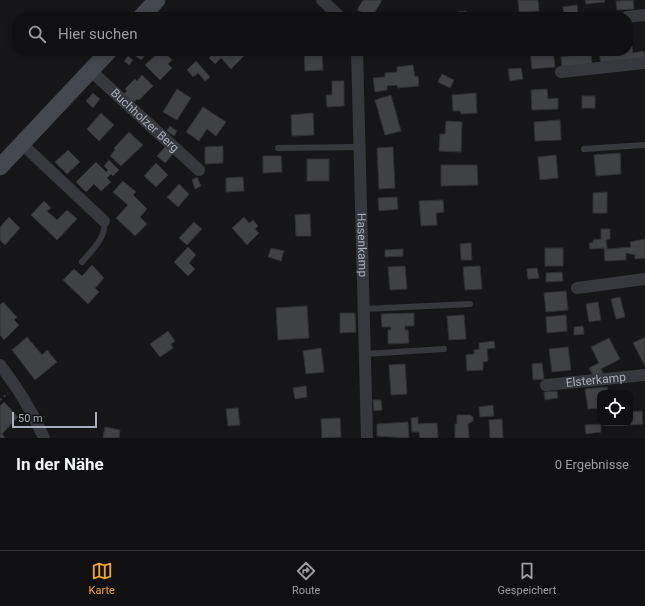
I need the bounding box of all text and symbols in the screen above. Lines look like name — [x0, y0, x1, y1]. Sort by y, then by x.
search box — [12, 12, 633, 56]
icon: search — [26, 23, 48, 45]
text: Hier suchen — [58, 25, 137, 43]
street label: Buchholzer Berg — [108, 86, 182, 155]
street label: Hasenkamp — [354, 213, 370, 277]
street label: Elsterkamp — [565, 370, 627, 390]
map controls — [597, 390, 633, 426]
button: locate — [597, 390, 633, 426]
scale bar — [12, 410, 97, 429]
text: 50 m — [18, 412, 43, 425]
text: In der Nähe — [16, 454, 104, 474]
text: 0 Ergebnisse — [555, 457, 629, 472]
tab: Karte — [89, 560, 115, 597]
tab: Route — [292, 560, 320, 597]
tab: Gespeichert — [498, 560, 556, 597]

